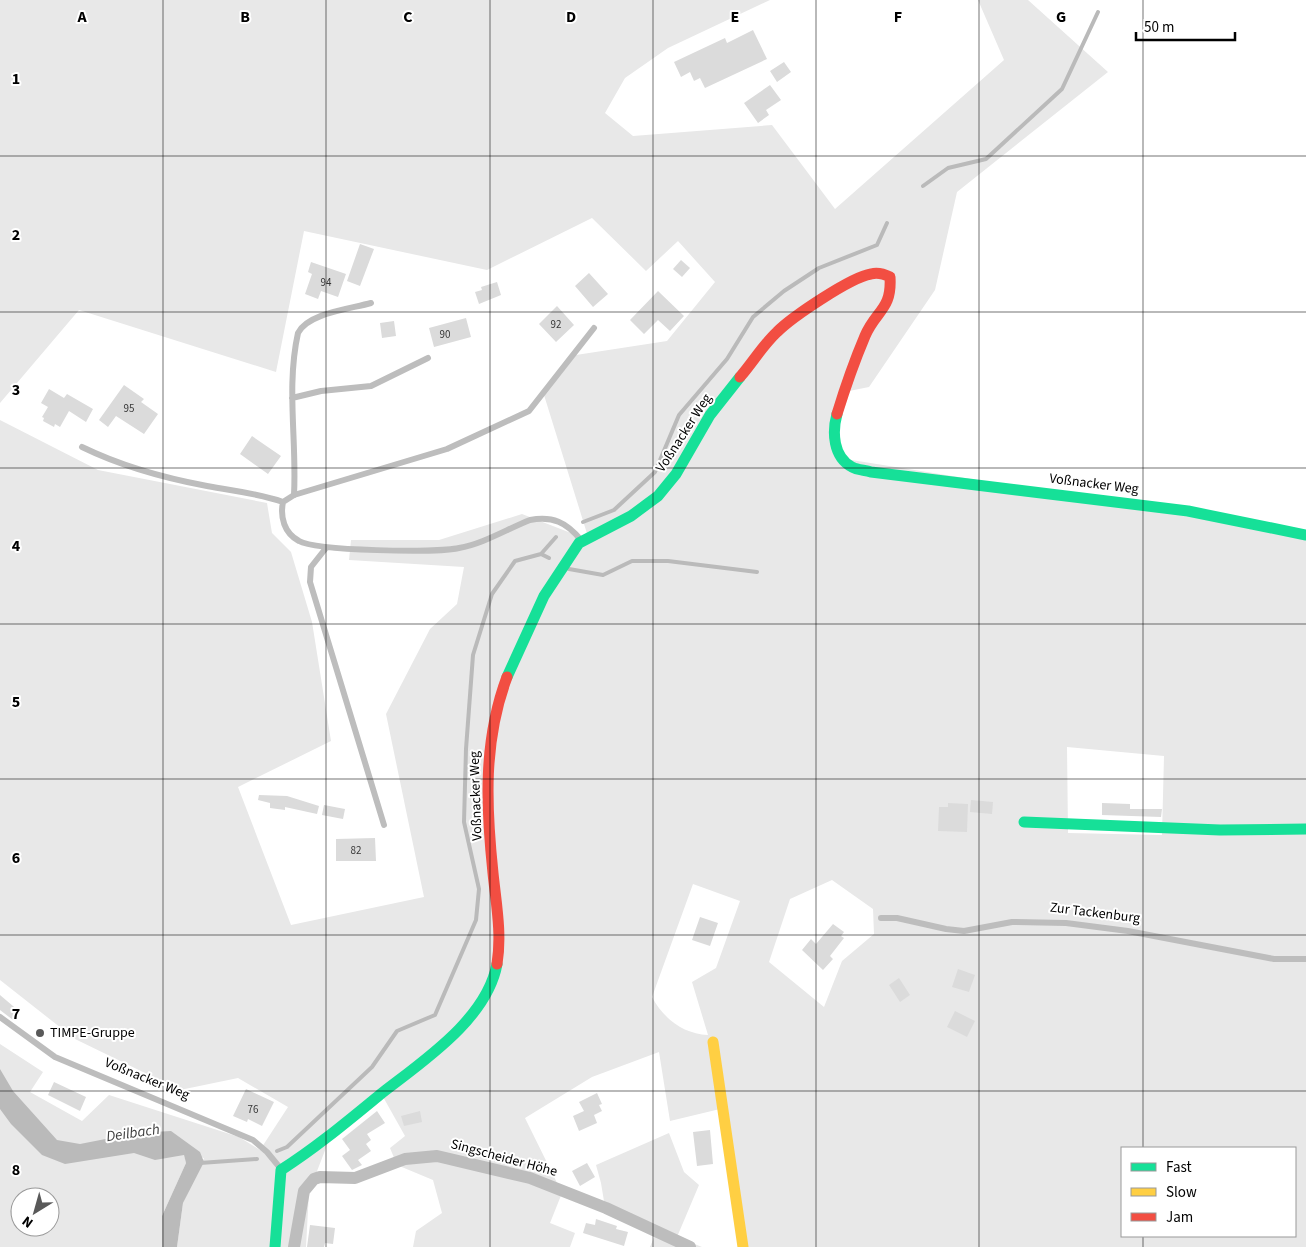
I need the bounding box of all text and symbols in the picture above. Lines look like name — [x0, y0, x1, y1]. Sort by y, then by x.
text: A — [76, 6, 87, 28]
text: B — [240, 6, 250, 28]
text: C — [403, 6, 413, 28]
text: D — [566, 6, 576, 28]
text: E — [731, 6, 739, 28]
text: F — [894, 6, 902, 28]
text: G — [1056, 6, 1066, 28]
scale bar — [1136, 10, 1235, 42]
text: 50 m — [1144, 17, 1174, 38]
text: 1 — [12, 68, 20, 90]
text: 2 — [12, 224, 20, 246]
house number: 94 — [321, 275, 332, 290]
house number: 92 — [551, 317, 561, 332]
house number: 90 — [440, 327, 450, 342]
text: 3 — [12, 379, 20, 401]
street label: Voßnacker Weg — [651, 390, 717, 476]
house number: 95 — [124, 401, 134, 416]
street label: Voßnacker Weg — [1048, 469, 1140, 499]
text: 4 — [12, 535, 21, 557]
text: 5 — [12, 691, 20, 713]
street label: Voßnacker Weg — [464, 751, 488, 841]
house number: 82 — [351, 843, 361, 858]
text: 6 — [12, 847, 20, 869]
street label: Zur Tackenburg — [1049, 898, 1141, 928]
text: 7 — [12, 1003, 20, 1025]
place label: TIMPE-Gruppe — [50, 1023, 135, 1043]
marker: TIMPE-Gruppe — [34, 1027, 46, 1039]
street label: Voßnacker Weg — [102, 1053, 192, 1105]
house number: 76 — [248, 1102, 259, 1117]
water label: Deilbach — [105, 1119, 161, 1147]
street label: Singscheider Höhe — [449, 1134, 560, 1182]
legend — [1121, 1147, 1296, 1237]
text: Fast — [1166, 1157, 1192, 1178]
text: 8 — [12, 1159, 20, 1181]
text: Slow — [1166, 1182, 1197, 1203]
north arrow — [10, 1187, 60, 1237]
text: Jam — [1166, 1207, 1193, 1228]
text: N — [18, 1211, 38, 1232]

